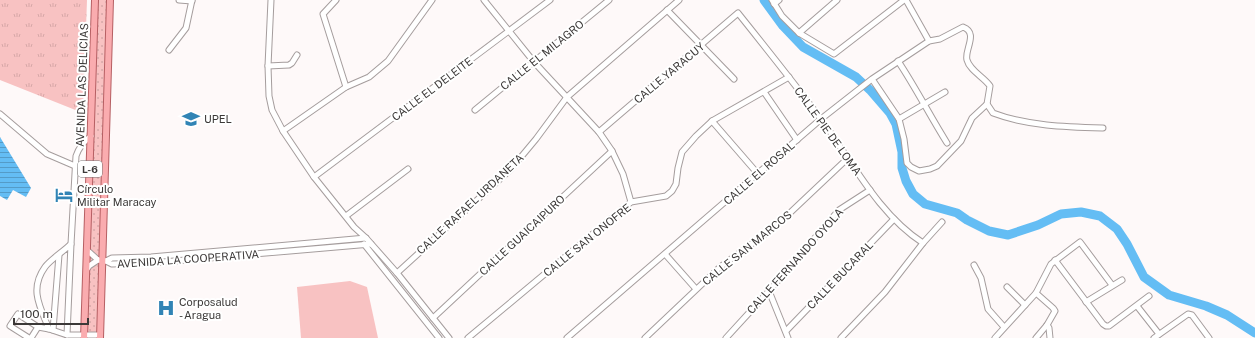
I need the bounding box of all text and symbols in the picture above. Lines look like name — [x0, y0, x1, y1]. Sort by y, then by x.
street label: CALLE EL MILAGRO — [498, 18, 586, 92]
street label: AVENIDA LAS DELICIAS — [74, 23, 90, 147]
street label: CALLE YARACUY — [631, 40, 707, 106]
street label: CALLE EL DELEITE — [389, 55, 475, 123]
street label: CALLE PIE DE LOMA — [792, 85, 864, 178]
school or university icon: UPEL — [181, 109, 201, 129]
place label: UPEL — [204, 113, 232, 125]
street label: CALLE EL ROSAL — [721, 139, 797, 207]
street label: CALLE RAFAEL URDANETA — [414, 151, 526, 257]
road number: L-6 — [78, 161, 102, 177]
place label: Círculo Militar Maracay — [77, 183, 157, 208]
hotel icon: Círculo Militar Maracay — [54, 185, 74, 205]
street label: CALLE GUAICAIPURO — [477, 192, 567, 278]
street label: CALLE SAN ONOFRE — [541, 201, 633, 279]
street label: CALLE FERNANDO OYOLA — [744, 206, 846, 316]
street label: CALLE SAN MARCOS — [700, 208, 794, 288]
street label: CALLE BUCARAL — [805, 239, 875, 311]
street label: AVENIDA LA COOPERATIVA — [116, 248, 260, 270]
place label: Corposalud - Aragua — [179, 296, 238, 321]
hospital icon: Corposalud - Aragua — [156, 298, 176, 318]
scale bar — [14, 300, 88, 326]
text: 100 m — [20, 307, 53, 321]

